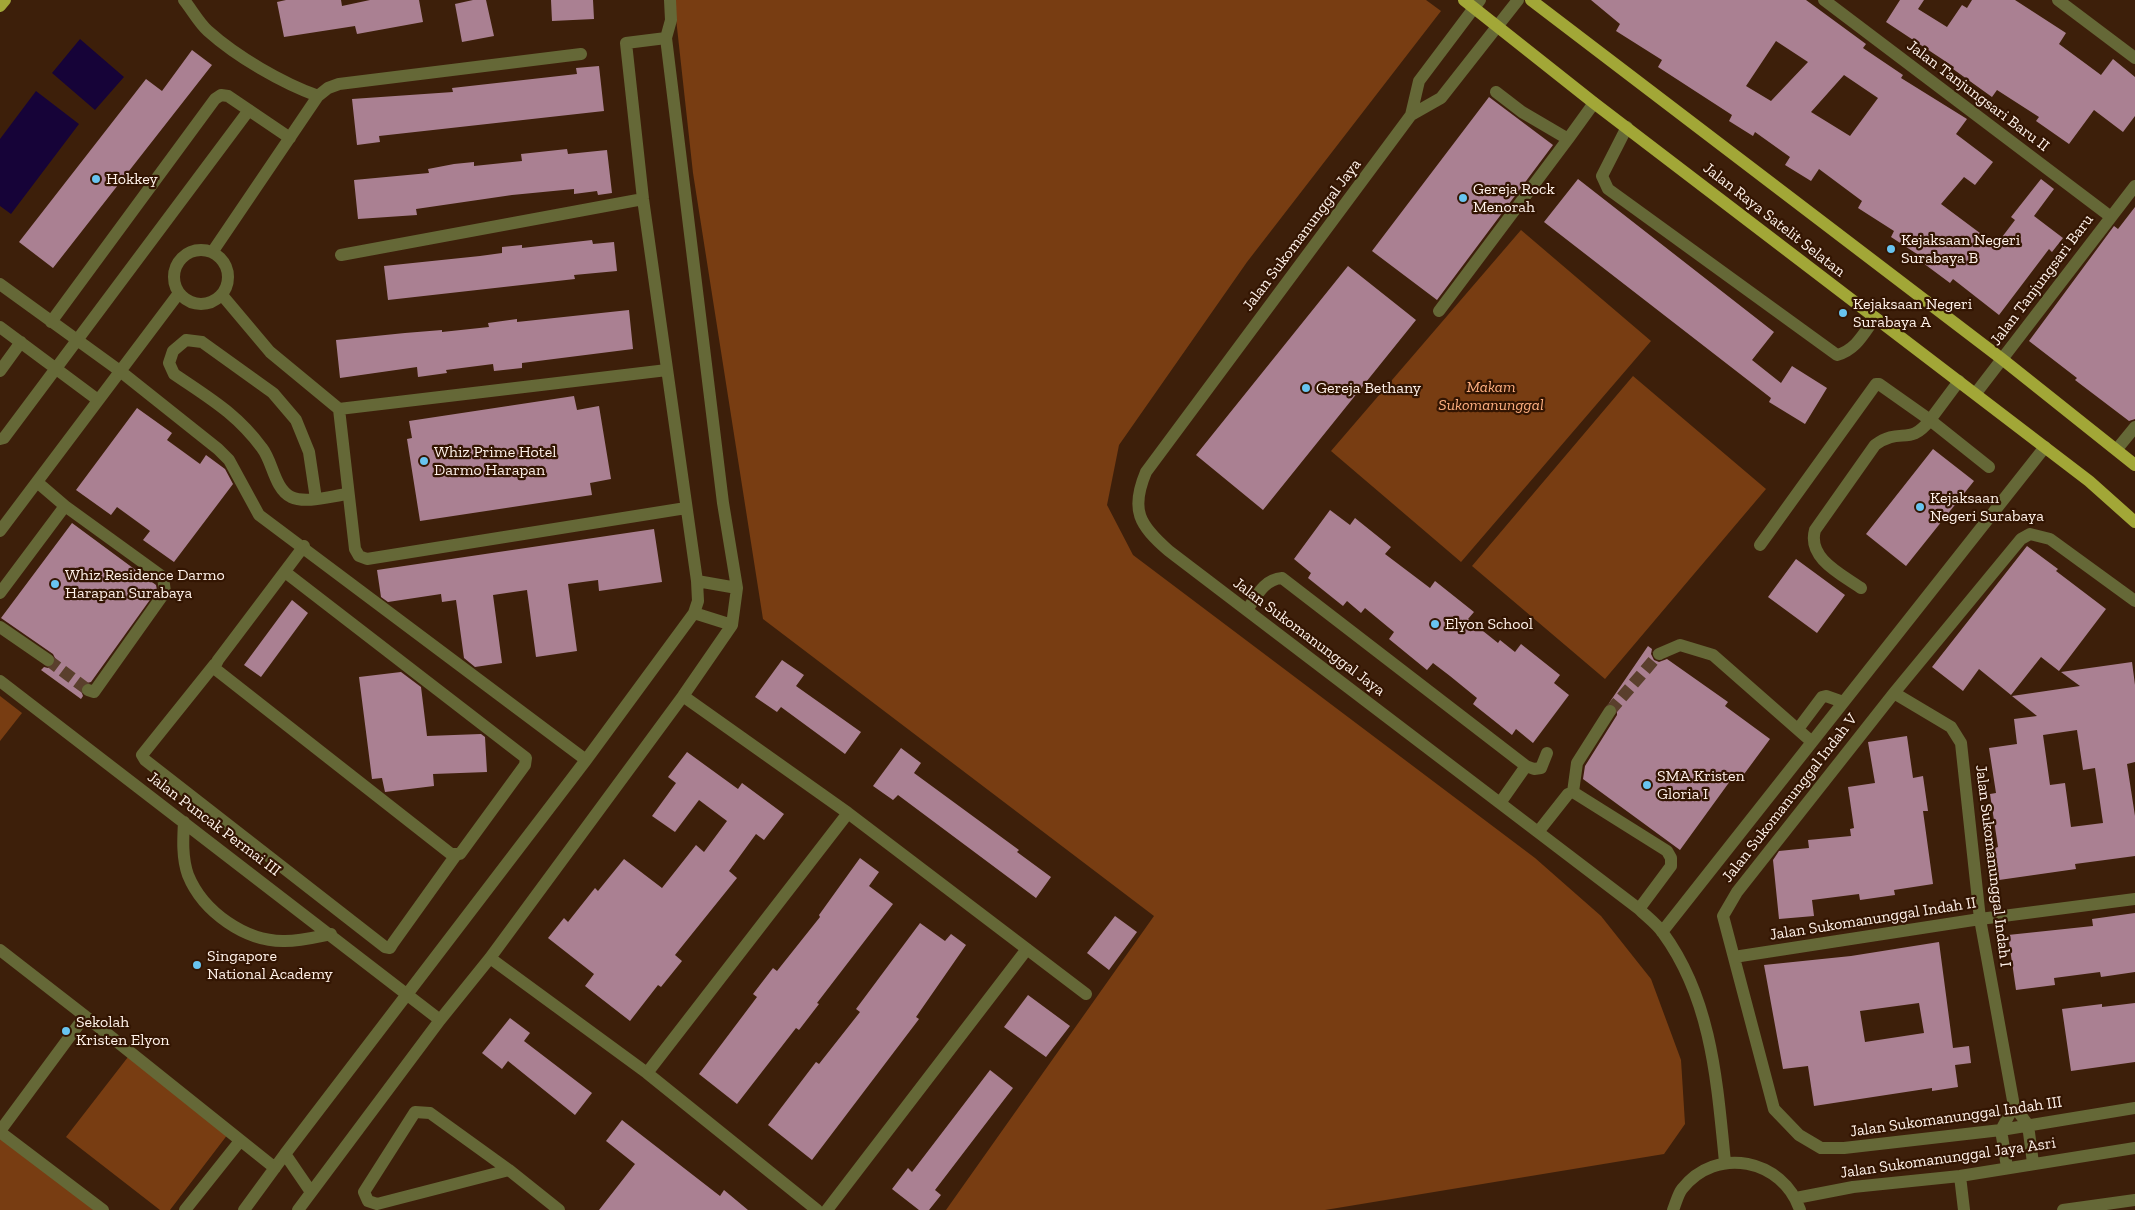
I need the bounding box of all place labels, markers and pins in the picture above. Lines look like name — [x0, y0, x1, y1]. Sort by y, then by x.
place label: Hokkey — [106, 169, 158, 189]
marker: Hokkey — [90, 173, 102, 185]
place label: Gereja Rock Menorah — [1473, 179, 1555, 217]
marker: Gereja Rock Menorah — [1457, 192, 1469, 204]
place label: Kejaksaan Negeri Surabaya B — [1901, 230, 2020, 268]
marker: Kejaksaan Negeri Surabaya B — [1885, 243, 1897, 255]
place label: Kejaksaan Negeri Surabaya A — [1853, 294, 1972, 332]
marker: Kejaksaan Negeri Surabaya A — [1837, 307, 1849, 319]
place label: Gereja Bethany — [1316, 378, 1421, 398]
marker: Gereja Bethany — [1300, 382, 1312, 394]
place label: Whiz Prime Hotel Darmo Harapan — [434, 442, 556, 480]
marker: Whiz Prime Hotel Darmo Harapan — [418, 455, 430, 467]
place label: Kejaksaan Negeri Surabaya — [1930, 488, 2044, 526]
marker: Kejaksaan Negeri Surabaya — [1914, 501, 1926, 513]
place label: Whiz Residence Darmo Harapan Surabaya — [65, 565, 225, 603]
marker: Whiz Residence Darmo Harapan Surabaya — [49, 578, 61, 590]
place label: Elyon School — [1445, 614, 1533, 634]
marker: Elyon School — [1429, 618, 1441, 630]
place label: SMA Kristen Gloria I — [1657, 766, 1745, 804]
marker: SMA Kristen Gloria I — [1641, 779, 1653, 791]
place label: Singapore National Academy — [207, 946, 333, 984]
marker: Singapore National Academy — [191, 959, 203, 971]
place label: Sekolah Kristen Elyon — [76, 1012, 170, 1050]
marker: Sekolah Kristen Elyon — [60, 1025, 72, 1037]

